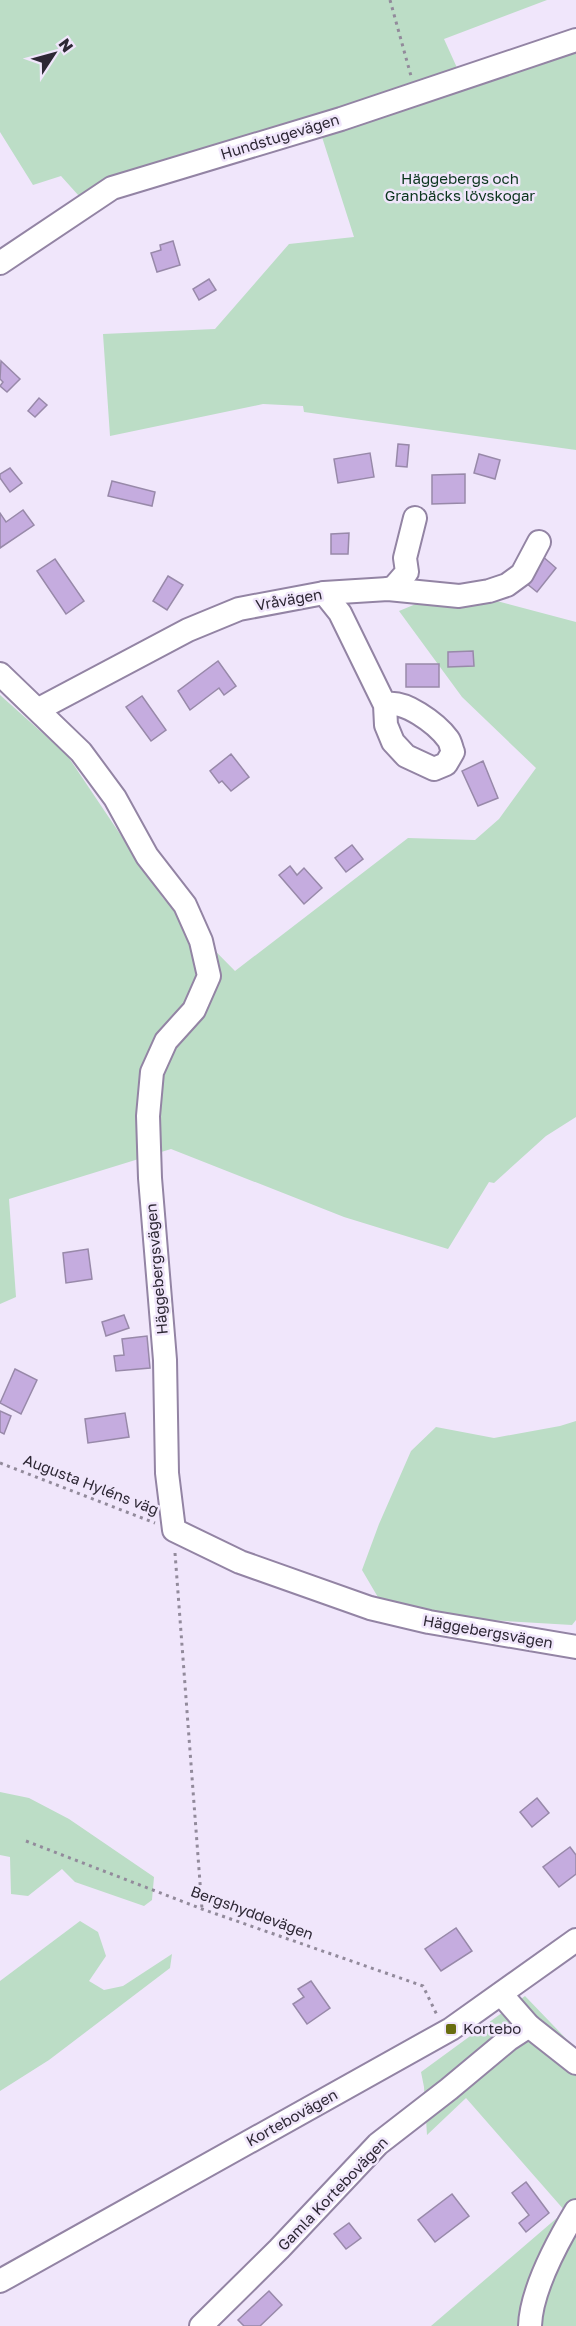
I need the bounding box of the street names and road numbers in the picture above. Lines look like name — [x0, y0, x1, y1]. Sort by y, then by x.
street label: Hundstugevägen — [218, 109, 341, 163]
street label: Vråvägen — [254, 584, 323, 614]
street label: Häggebergsvägen — [141, 1203, 171, 1335]
street label: Augusta Hyléns väg — [21, 1450, 161, 1518]
street label: Häggebergsvägen — [422, 1611, 555, 1651]
street label: Bergshyddevägen — [189, 1882, 316, 1943]
street label: Kortebovägen — [243, 2085, 340, 2150]
street label: Gamla Kortebovägen — [273, 2133, 391, 2254]

